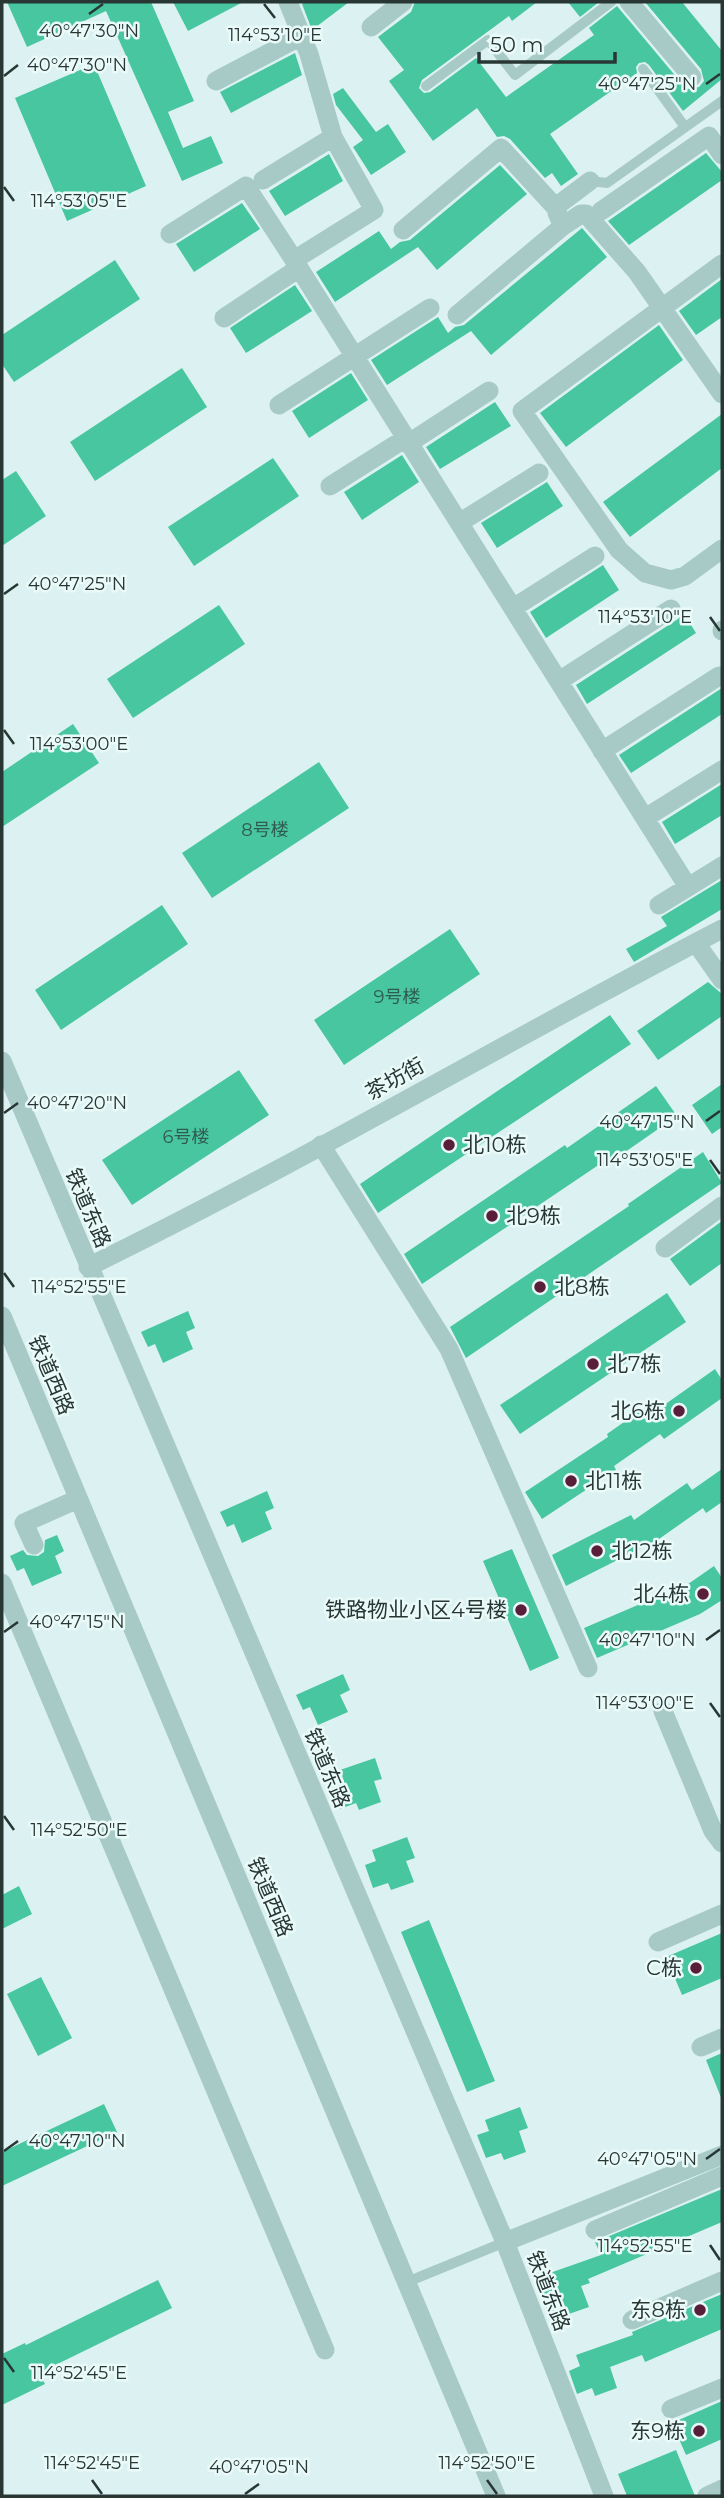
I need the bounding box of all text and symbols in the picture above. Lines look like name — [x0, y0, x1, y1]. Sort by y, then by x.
text: 40°47'30"N — [39, 20, 139, 42]
scale bar — [479, 21, 616, 65]
text: 114°53'10"E — [228, 24, 322, 46]
text: 50 m — [490, 32, 544, 57]
text: 40°47'30"N — [27, 54, 127, 76]
text: 40°47'25"N — [598, 73, 696, 95]
text: 114°53'05"E — [31, 190, 127, 212]
text: 40°47'25"N — [28, 573, 126, 595]
text: 114°53'10"E — [598, 606, 692, 628]
text: 114°53'00"E — [30, 733, 128, 755]
house number: 8号楼 — [241, 819, 289, 841]
house number: 9号楼 — [374, 986, 420, 1008]
street label: 茶坊街 — [361, 1052, 428, 1105]
text: 40°47'20"N — [27, 1092, 127, 1114]
text: 40°47'15"N — [599, 1111, 695, 1133]
house number: 6号楼 — [163, 1126, 209, 1148]
place label: 北10栋 — [463, 1132, 526, 1157]
marker: 北10栋 — [441, 1137, 457, 1153]
text: 114°53'05"E — [597, 1149, 693, 1171]
street label: 铁道东路 — [61, 1164, 116, 1251]
place label: 北9栋 — [506, 1203, 561, 1228]
marker: 北9栋 — [484, 1208, 500, 1224]
place label: 北8栋 — [554, 1274, 609, 1299]
text: 114°52'55"E — [31, 1276, 127, 1298]
marker: 北8栋 — [532, 1279, 548, 1295]
street label: 铁道西路 — [24, 1331, 79, 1418]
place label: 北7栋 — [607, 1351, 661, 1376]
marker: 北7栋 — [585, 1356, 601, 1372]
place label: 北6栋 — [610, 1398, 665, 1423]
marker: 北6栋 — [671, 1403, 687, 1419]
place label: 北11栋 — [585, 1468, 642, 1493]
marker: 北11栋 — [563, 1473, 579, 1489]
place label: 北12栋 — [611, 1538, 673, 1563]
marker: 北12栋 — [589, 1543, 605, 1559]
place label: 北4栋 — [633, 1581, 689, 1606]
marker: 北4栋 — [695, 1586, 711, 1602]
place label: 铁路物业小区4号楼 — [325, 1597, 507, 1622]
marker: 铁路物业小区4号楼 — [513, 1602, 529, 1618]
text: 40°47'15"N — [29, 1611, 125, 1633]
text: 40°47'10"N — [598, 1629, 696, 1651]
text: 114°53'00"E — [596, 1692, 694, 1714]
street label: 铁道东路 — [300, 1724, 355, 1811]
text: 114°52'50"E — [30, 1819, 128, 1841]
street label: 铁道西路 — [243, 1853, 298, 1940]
place label: C栋 — [646, 1955, 682, 1980]
marker: C栋 — [688, 1960, 704, 1976]
text: 40°47'10"N — [28, 2130, 126, 2152]
text: 40°47'05"N — [597, 2148, 697, 2170]
text: 114°52'55"E — [597, 2235, 693, 2257]
street label: 铁道东路 — [522, 2247, 575, 2335]
place label: 东8栋 — [631, 2297, 686, 2322]
marker: 东8栋 — [692, 2302, 708, 2318]
text: 114°52'45"E — [31, 2362, 127, 2384]
place label: 东9栋 — [630, 2418, 685, 2443]
marker: 东9栋 — [691, 2423, 707, 2439]
text: 114°52'45"E — [44, 2452, 140, 2474]
text: 114°52'50"E — [438, 2452, 536, 2474]
text: 40°47'05"N — [209, 2456, 309, 2478]

